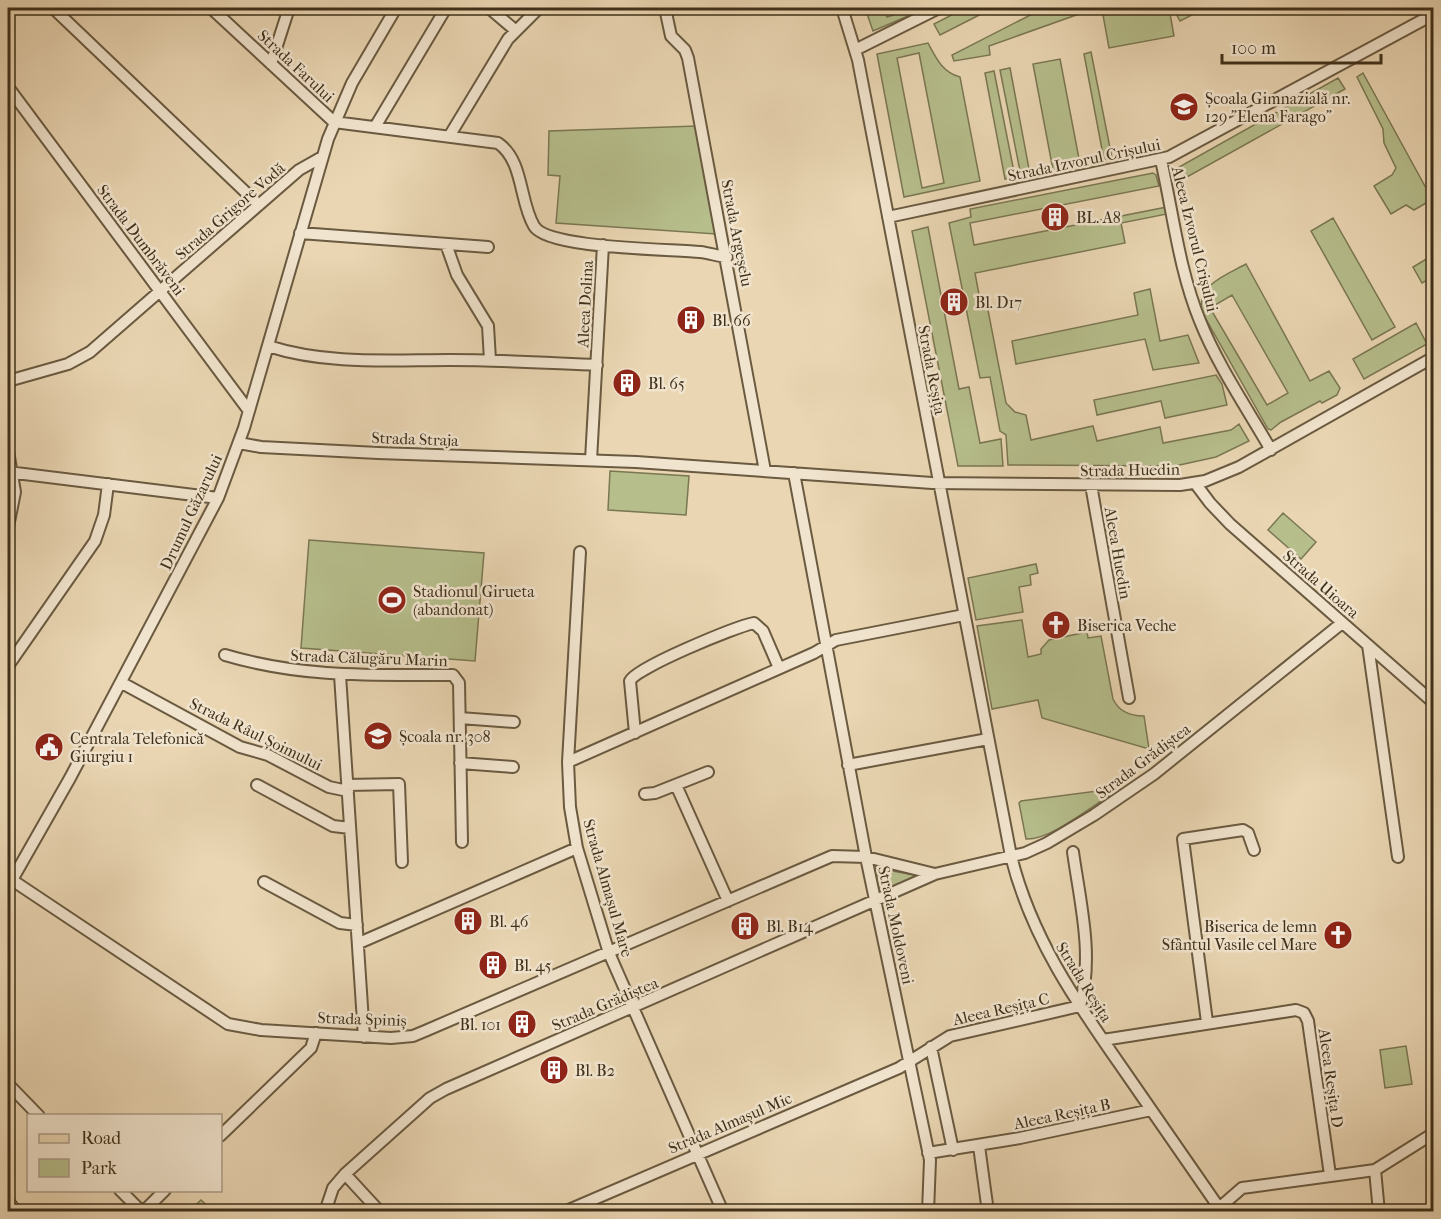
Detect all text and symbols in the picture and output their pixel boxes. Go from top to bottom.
street label: Strada Farului [254,26,338,106]
scale bar [1222,27,1381,65]
text: 100 m [1231,38,1276,59]
place label: Școala Gimnazială nr. 129 "Elena Farago" [1205,89,1350,126]
school or university icon: Școala Gimnazială nr. 129 "Elena Farago" [1168,91,1200,123]
street label: Strada Izvorul Crișului [1006,134,1162,185]
street label: Strada Grigore Vodă [171,158,289,264]
street label: Aleea Izvorul Crișului [1167,163,1222,314]
street label: Strada Argeșelu [717,178,757,288]
street label: Strada Dumbrăveni [93,181,189,299]
building icon: BL. A8 [1039,201,1071,233]
place label: BL. A8 [1076,208,1121,227]
street label: Aleea Dolina [573,259,597,349]
building icon: Bl. D17 [938,286,970,318]
place label: Bl. D17 [975,293,1022,312]
building icon: Bl. 66 [675,304,707,336]
place label: Bl. 66 [712,311,751,330]
street label: Strada Reșița [913,324,950,417]
building icon: Bl. 65 [611,367,643,399]
place label: Bl. 65 [648,374,685,393]
street label: Strada Straja [371,428,460,450]
street label: Drumul Găzarului [156,451,226,573]
street label: Strada Huedin [1080,460,1181,480]
street label: Aleea Huedin [1100,504,1136,601]
street label: Strada Uioara [1279,546,1363,623]
place label: Stadionul Girueta (abandonat) [413,582,535,619]
sports icon: Stadionul Girueta (abandonat) [376,584,408,616]
church icon: Biserica Veche [1040,609,1072,641]
place label: Biserica Veche [1077,616,1177,635]
street label: Strada Călugăru Marin [290,646,449,670]
street label: Strada Râul Șoimului [187,694,326,774]
street label: Strada Grădiștea [1092,719,1195,803]
school or university icon: Școala nr. 308 [362,720,394,752]
place label: Școala nr. 308 [399,727,491,746]
place label: Centrala Telefonică Giurgiu 1 [70,729,205,766]
public building icon: Centrala Telefonică Giurgiu 1 [33,731,65,763]
street label: Strada Almașul Mare [579,817,637,959]
street label: Strada Moldoveni [874,864,918,986]
building icon: Bl. 46 [452,905,484,937]
building icon: Bl. B14 [729,910,761,942]
place label: Bl. 46 [489,912,529,931]
place label: Bl. B14 [766,917,813,936]
place label: Biserica de lemn Sfântul Vasile cel Mare [1162,917,1318,954]
church icon: Biserica de lemn Sfântul Vasile cel Mare [1322,919,1354,951]
street label: Strada Reșița [1051,938,1116,1027]
building icon: Bl. 45 [477,949,509,981]
place label: Bl. 45 [514,956,551,975]
street label: Strada Grădiștea [549,973,662,1035]
street label: Aleea Reșița C [950,989,1051,1031]
street label: Strada Spiniș [317,1008,407,1030]
building icon: Bl. 101 [506,1008,538,1040]
place label: Bl. 101 [460,1015,501,1034]
street label: Aleea Reșița D [1314,1026,1347,1129]
building icon: Bl. B2 [538,1054,570,1086]
place label: Bl. B2 [575,1061,615,1080]
street label: Strada Almașul Mic [665,1088,795,1158]
street label: Aleea Reșița B [1011,1094,1112,1135]
legend [27,1114,222,1192]
text: Road [81,1128,121,1149]
text: Park [81,1158,118,1179]

